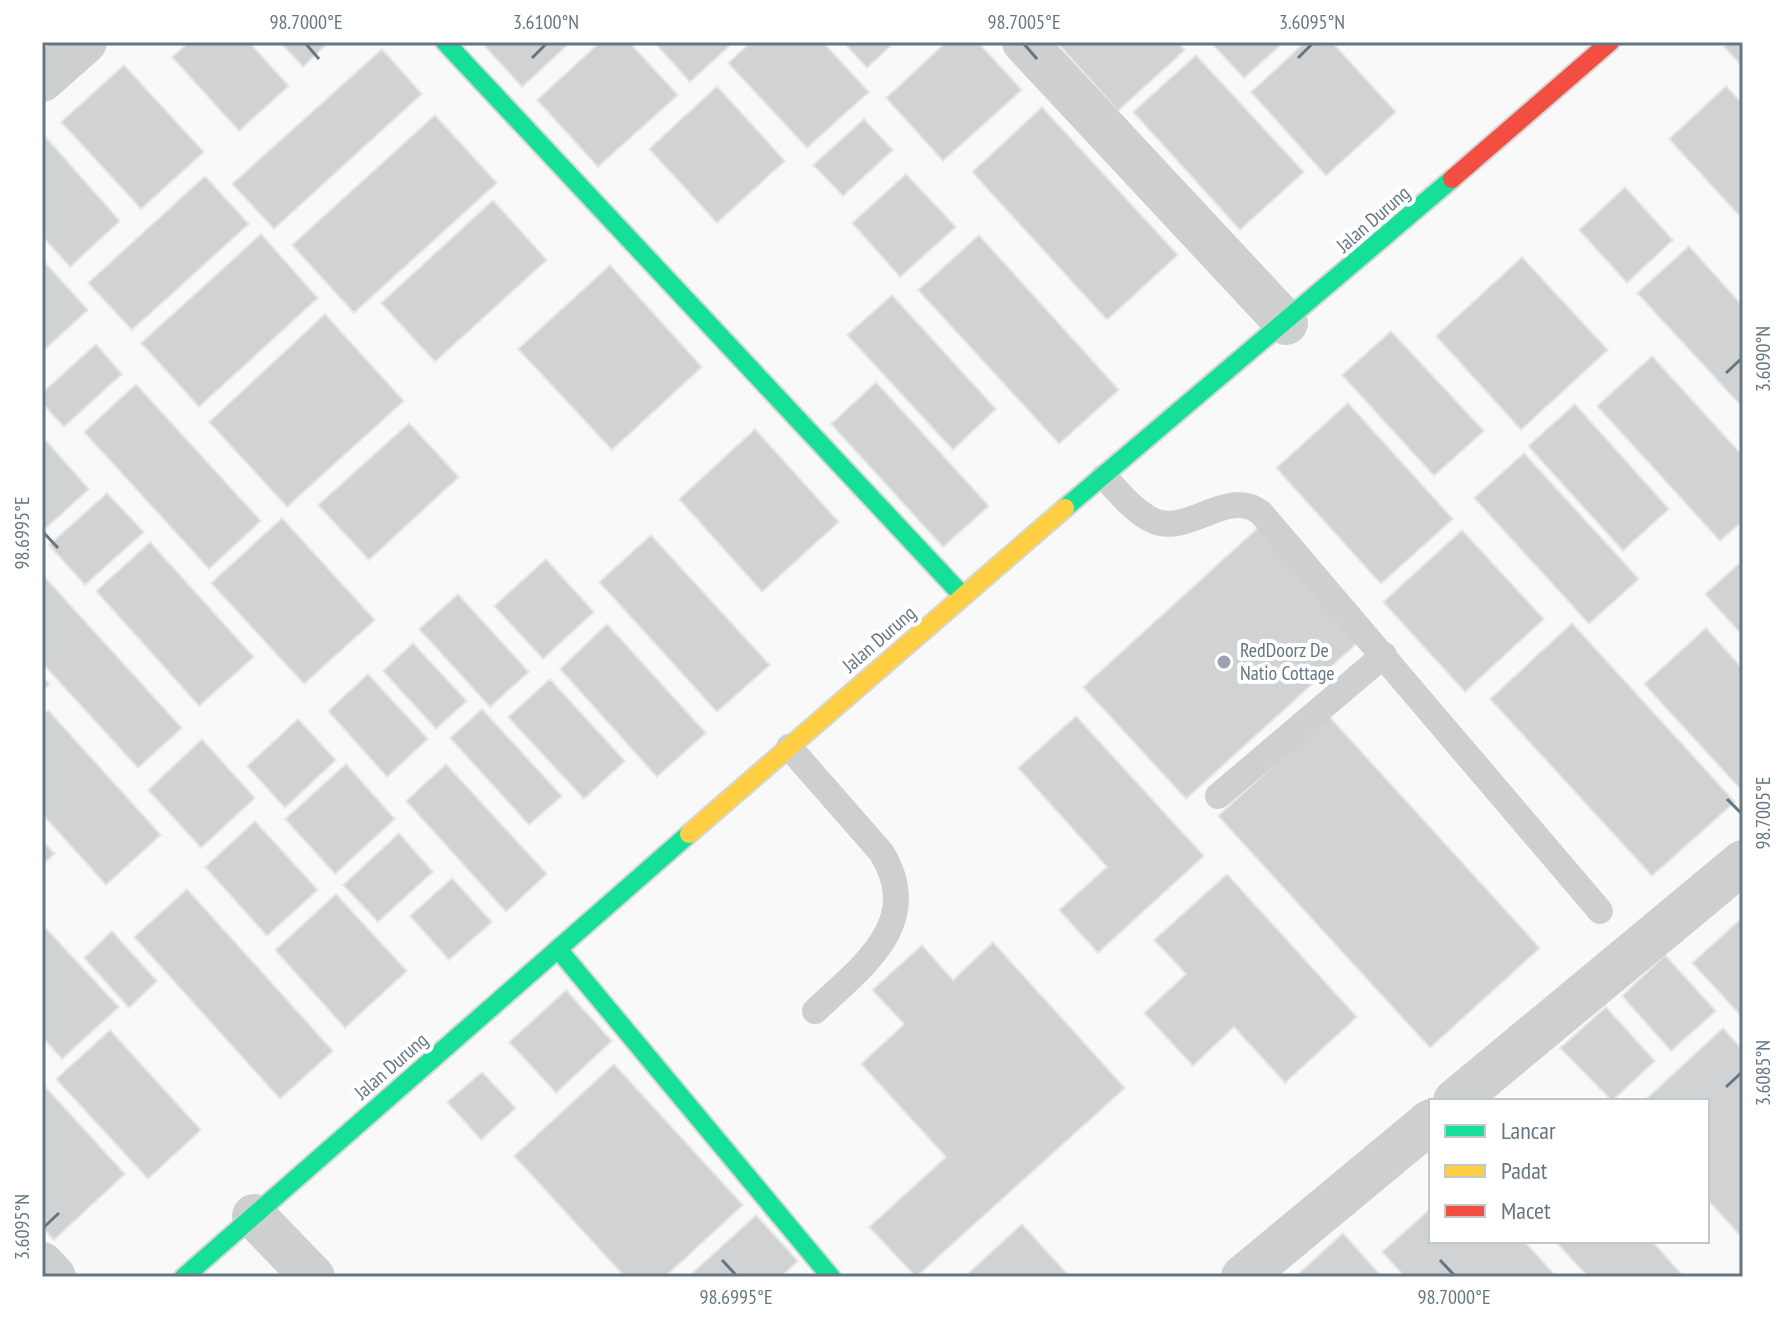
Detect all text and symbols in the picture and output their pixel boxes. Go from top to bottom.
text: 98.7000°E [270,9,342,35]
text: 3.6100°N [513,9,579,35]
text: 98.7005°E [988,9,1060,35]
text: 3.6095°N [1279,9,1345,35]
street label: Jalan Durung [1330,180,1415,259]
text: 3.6090°N [1750,326,1776,392]
text: 98.6995°E [9,497,35,569]
street label: Jalan Durung [836,600,921,679]
place label: RedDoorz De Natio Cottage [1240,637,1335,686]
marker: RedDoorz De Natio Cottage [1215,653,1233,671]
text: 98.7005°E [1750,777,1776,849]
street label: Jalan Durung [348,1027,433,1106]
text: 3.6085°N [1750,1040,1776,1106]
legend [1429,1099,1709,1243]
text: Lancar [1501,1115,1556,1146]
text: Padat [1501,1155,1548,1186]
text: 3.6095°N [9,1194,35,1260]
text: Macet [1501,1195,1551,1226]
text: 98.6995°E [700,1284,772,1310]
text: 98.7000°E [1418,1284,1490,1310]

